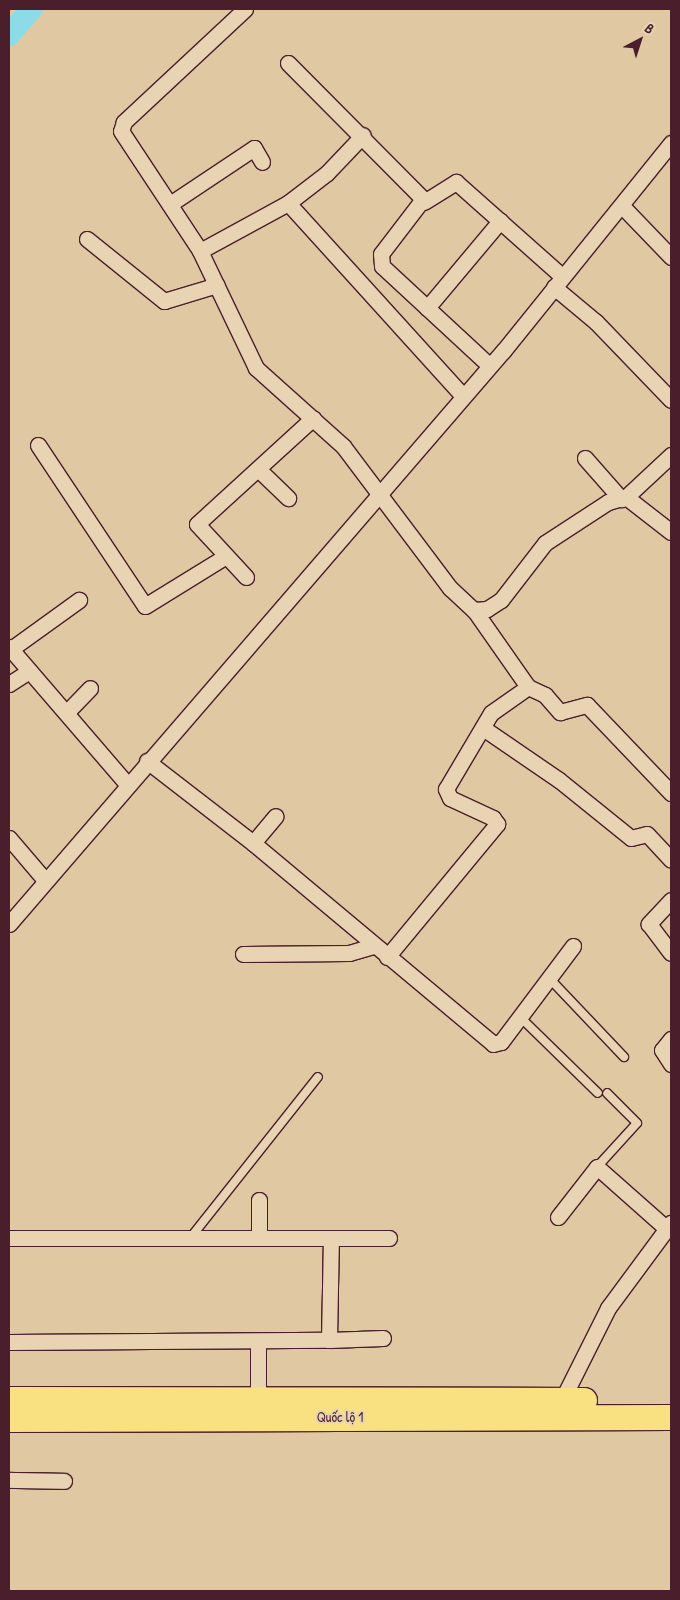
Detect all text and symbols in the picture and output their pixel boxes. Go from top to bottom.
north arrow [615,15,665,65]
text: B [641,19,659,38]
street label: Quốc lộ 1 [317,1409,363,1425]

